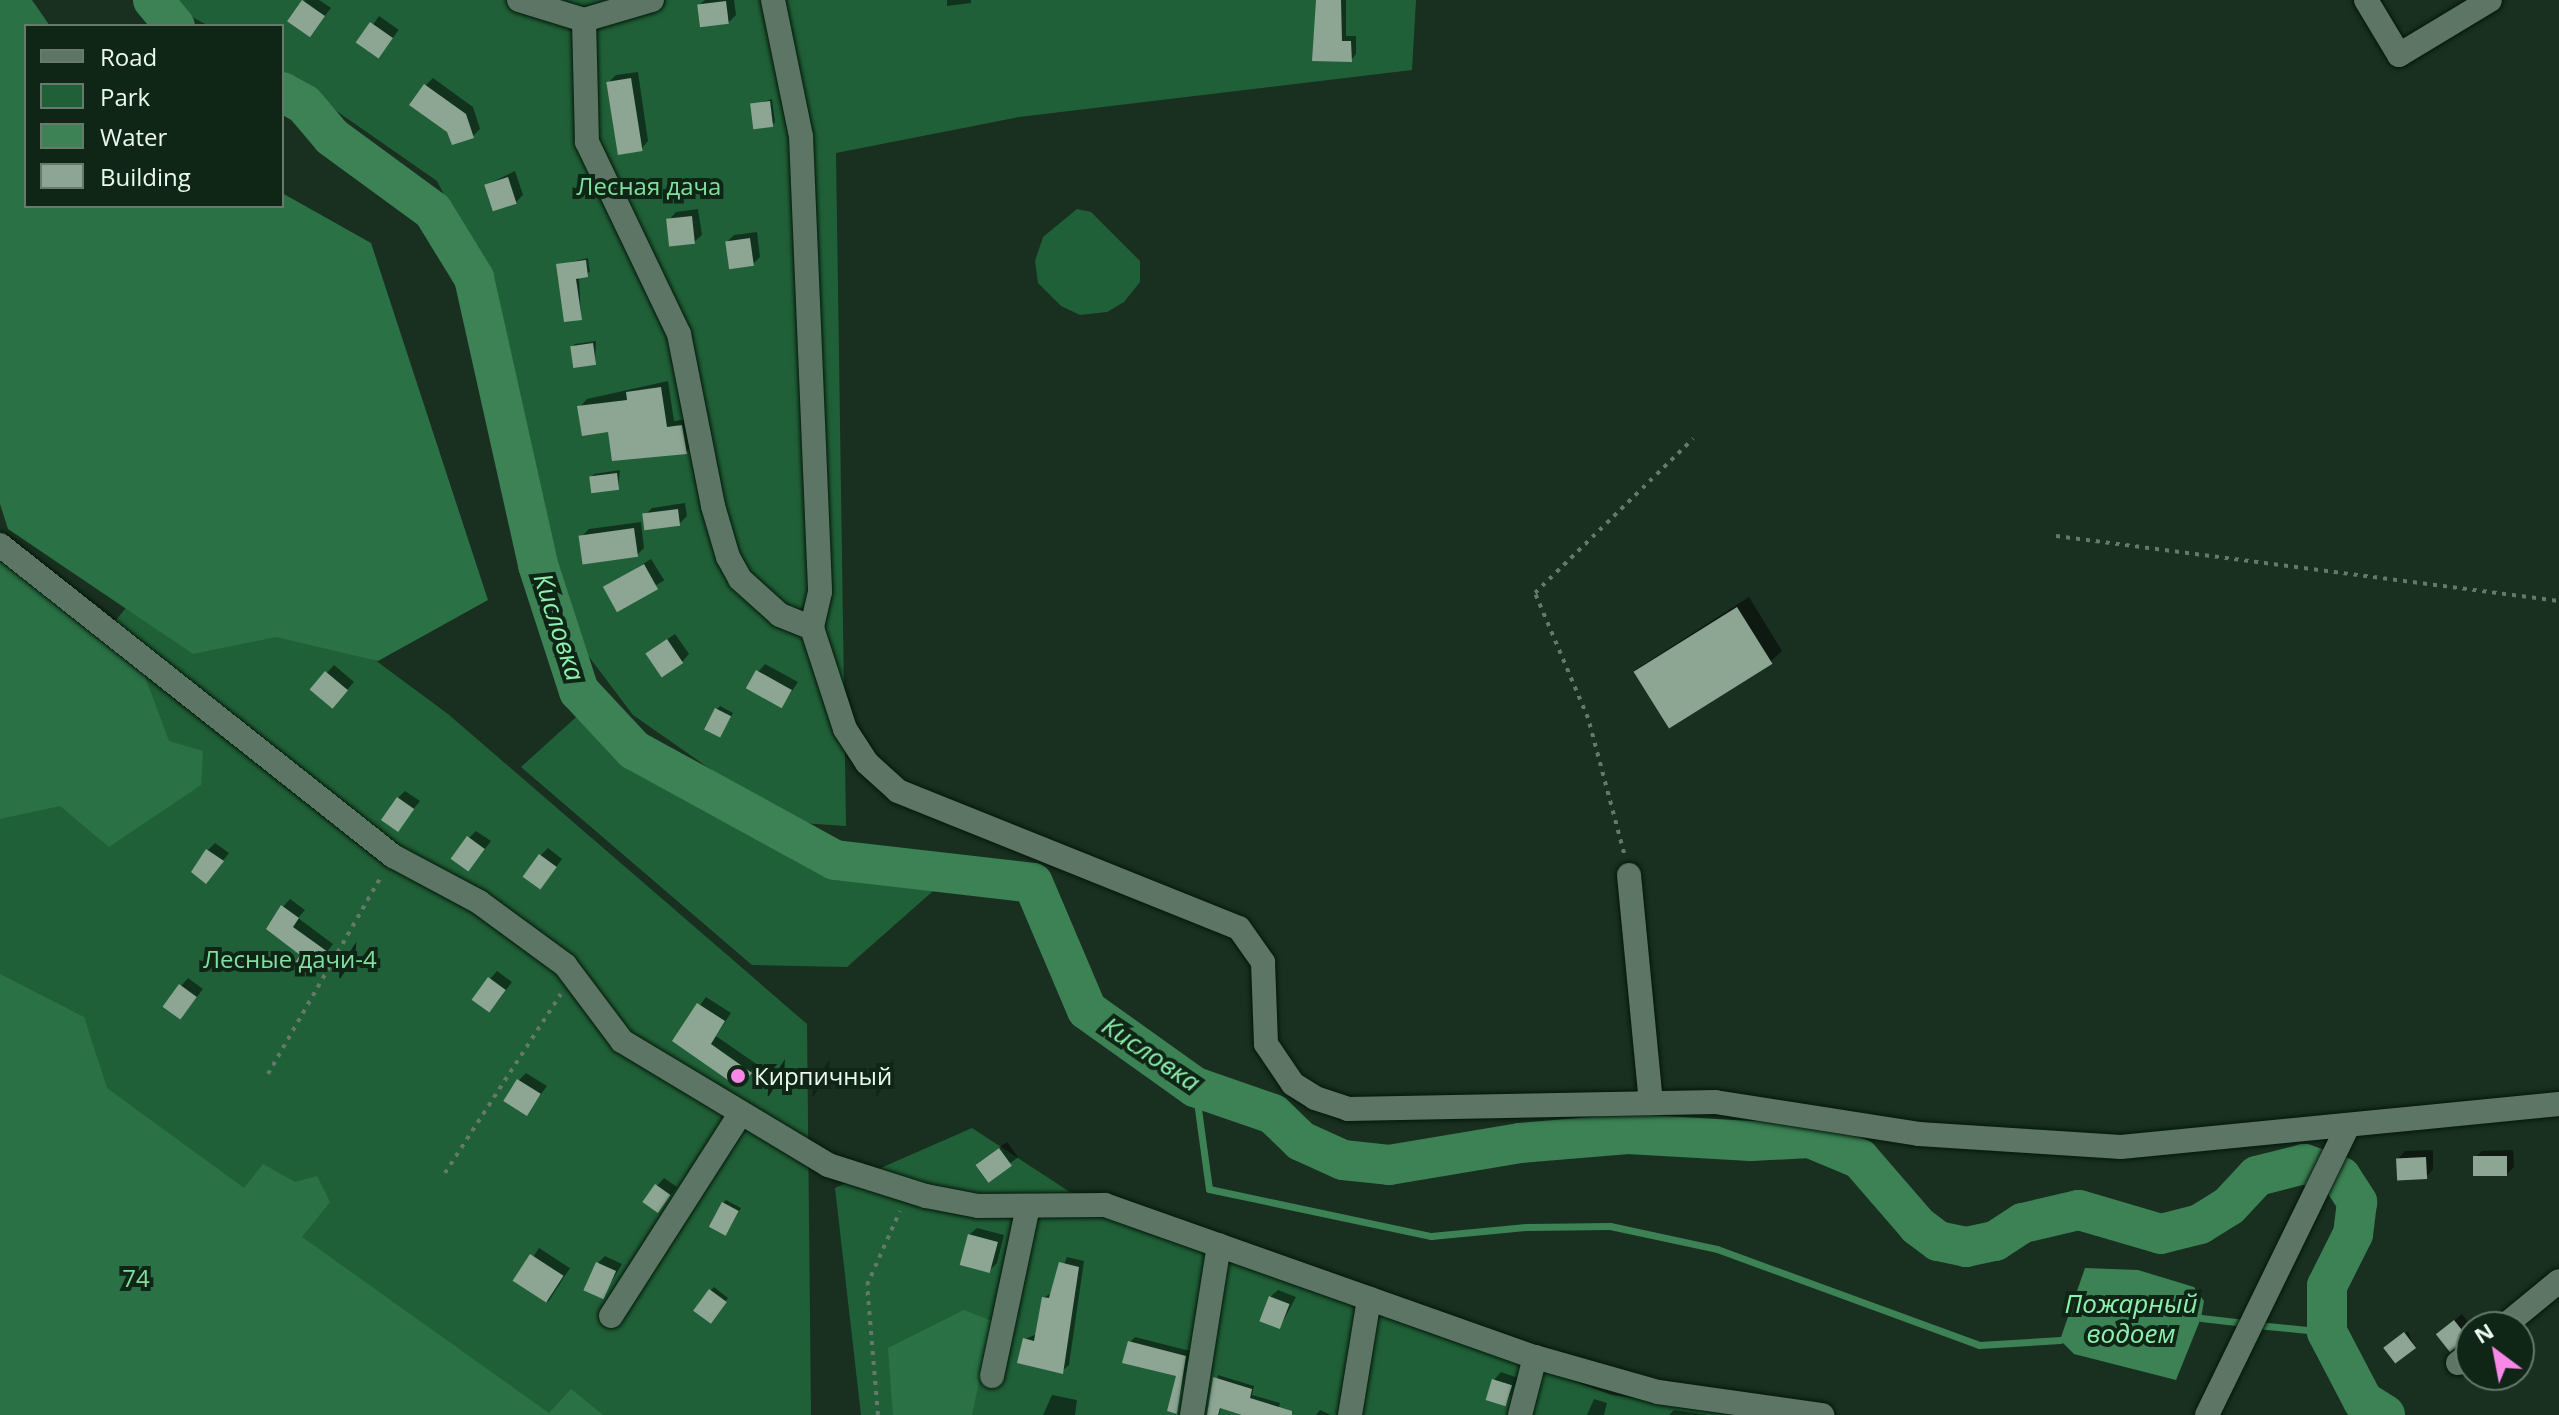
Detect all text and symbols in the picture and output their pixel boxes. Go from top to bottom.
legend [24,24,284,208]
text: Road [100,40,157,73]
text: Park [100,80,150,113]
text: Water [100,120,167,153]
text: Building [100,160,191,193]
park label: Лесная дача [577,172,721,200]
water label: Кисловка [527,569,591,685]
park label: Лесные дачи-4 [203,945,377,973]
water label: Кисловка [1096,1010,1206,1098]
place label: Кирпичный [754,1062,892,1090]
marker: Кирпичный [729,1067,747,1085]
park label: 74 [122,1264,150,1292]
water label: Пожарный водоем [2065,1288,2197,1350]
north arrow [2455,1311,2535,1391]
text: N [2468,1315,2499,1350]

